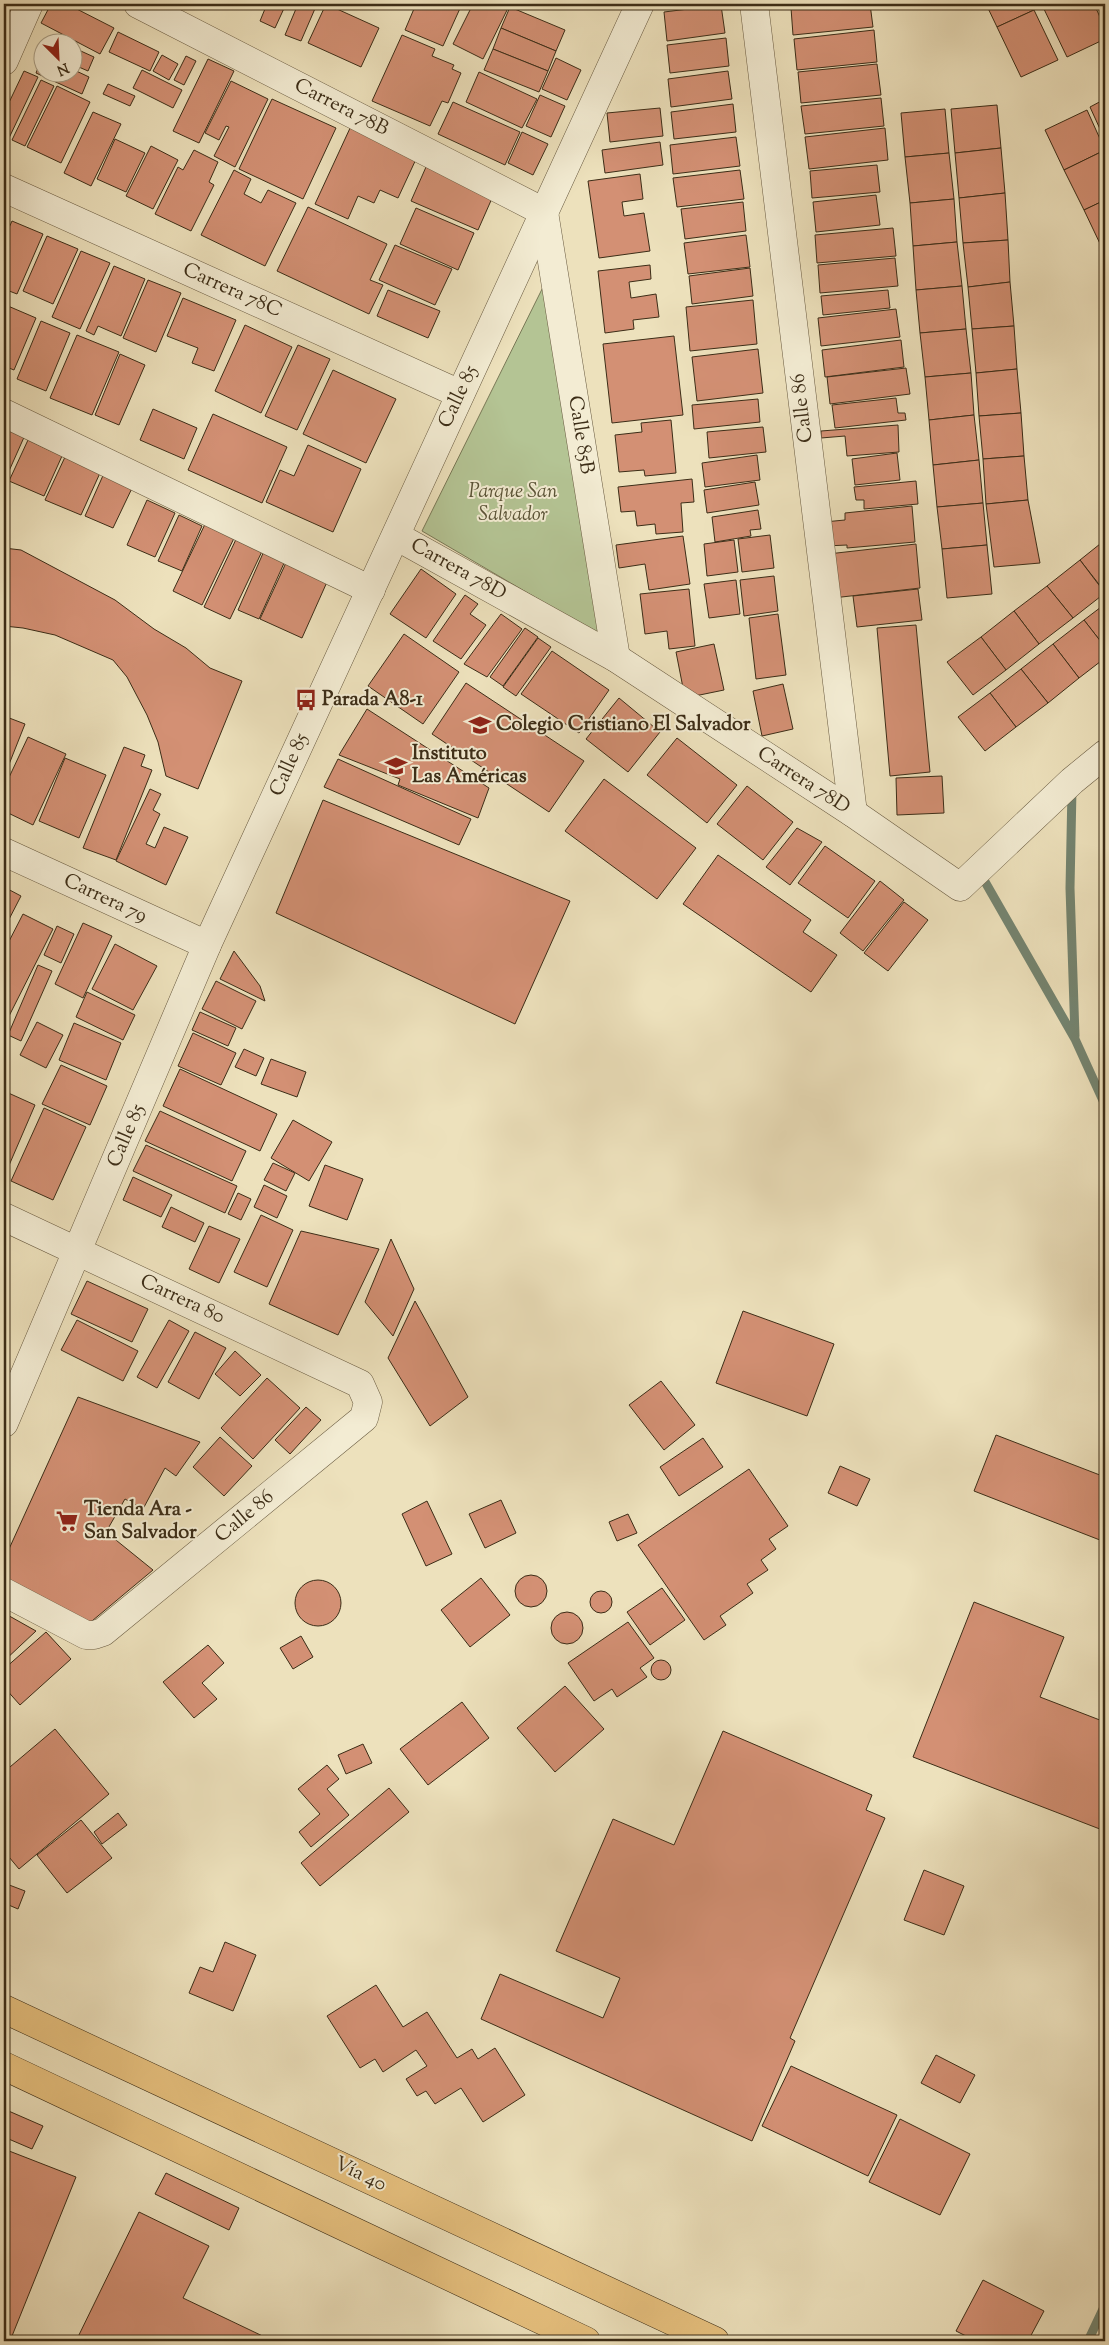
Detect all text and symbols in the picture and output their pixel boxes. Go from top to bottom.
north arrow [32,32,82,82]
text: N [53,57,72,79]
street label: Carrera 78B [289,72,394,144]
street label: Carrera 78C [178,256,286,326]
street label: Calle 85 [432,361,486,433]
street label: Calle 86 [784,372,822,444]
street label: Calle 85B [559,394,601,477]
park label: Parque San Salvador [468,478,558,530]
street label: Carrera 78D [405,532,511,608]
place label: Parada A8-1 [322,686,423,715]
bus stop icon: Parada A8-1 [293,687,319,713]
place label: Colegio Cristiano El Salvador [496,711,751,740]
school or university icon: Colegio Cristiano El Salvador [467,712,493,738]
street label: Calle 85 [263,729,317,801]
place label: Instituto Las Américas [412,740,527,792]
street label: Carrera 78D [751,740,855,822]
school or university icon: Instituto Las Américas [383,753,409,779]
street label: Carrera 79 [58,867,152,931]
street label: Calle 85 [101,1100,153,1172]
street label: Carrera 80 [135,1268,229,1332]
street label: Calle 86 [209,1484,281,1550]
place label: Tienda Ara - San Salvador [84,1496,197,1548]
supermarket icon: Tienda Ara - San Salvador [54,1508,80,1534]
street label: Vía 40 [329,2150,391,2200]

